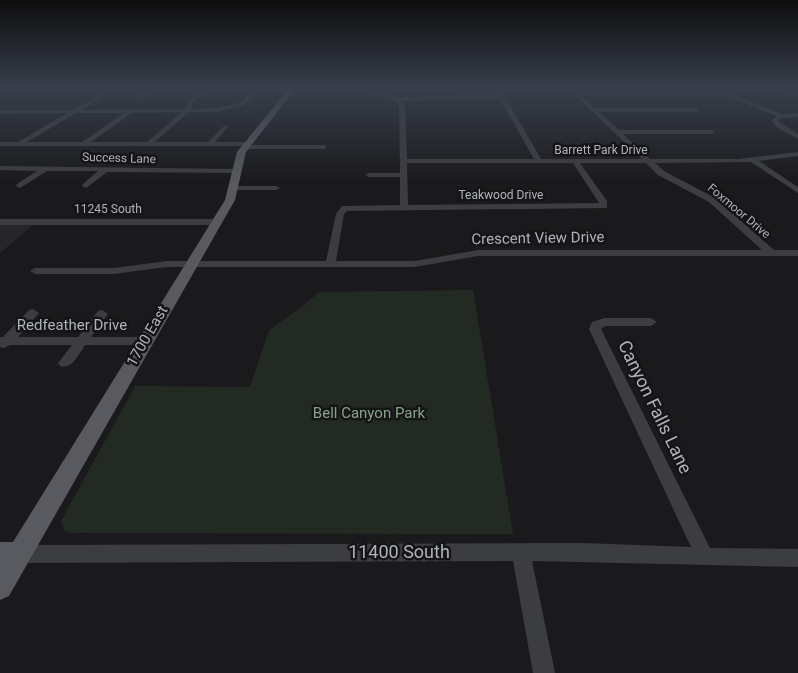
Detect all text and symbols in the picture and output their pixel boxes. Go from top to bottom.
street label: Barrett Park Drive [554,143,648,157]
street label: Success Lane [82,150,156,166]
street label: Foxmoor Drive [705,181,773,241]
street label: Teakwood Drive [459,188,543,202]
street label: 11245 South [74,202,142,216]
street label: Crescent View Drive [471,228,605,248]
street label: 1700 East [123,303,172,369]
street label: Redfeather Drive [17,316,127,334]
street label: Canyon Falls Lane [614,337,697,477]
park label: Bell Canyon Park [313,404,426,422]
street label: 11400 South [348,541,450,562]

